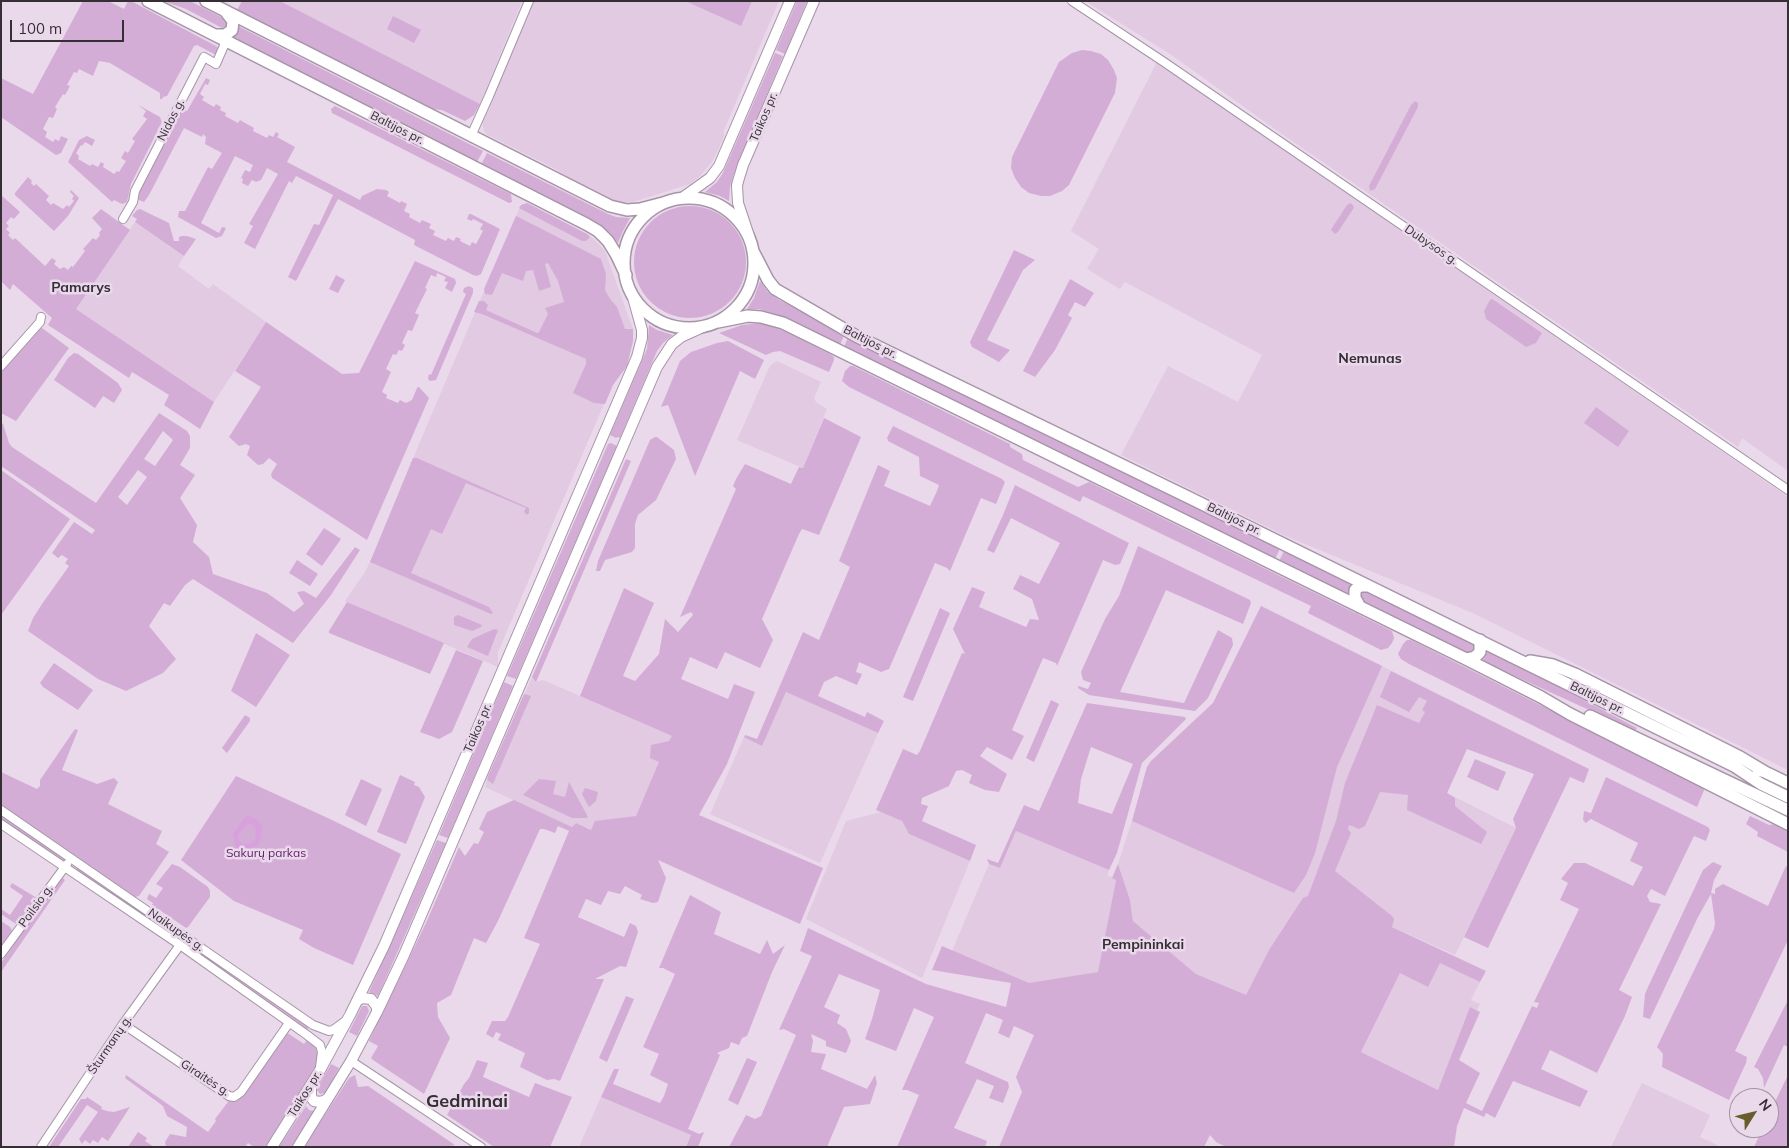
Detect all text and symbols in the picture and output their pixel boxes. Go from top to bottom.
scale bar [12,10,126,42]
text: 100 m [18,19,62,38]
street label: Taikos pr. [747,90,781,144]
street label: Nidos g. [154,97,188,143]
street label: Baltijos pr. [368,108,426,148]
street label: Dubysos g. [1402,222,1460,268]
district label: Pamarys [51,280,111,296]
street label: Baltijos pr. [841,322,899,362]
district label: Nemunas [1338,351,1402,367]
street label: Baltijos pr. [1205,500,1263,538]
street label: Baltijos pr. [1568,679,1626,717]
street label: Taikos pr. [461,701,495,755]
park label: Sakurų parkas [226,846,306,860]
street label: Poilsio g. [16,882,56,930]
street label: Naikupės g. [145,905,207,955]
district label: Pempininkai [1102,937,1184,953]
street label: Šturmanų g. [85,1013,135,1077]
street label: Giraitės g. [178,1057,232,1099]
street label: Taikos pr. [285,1068,325,1120]
north arrow [1729,1088,1779,1138]
district label: Gedminai [426,1091,508,1113]
text: N [1755,1095,1776,1114]

